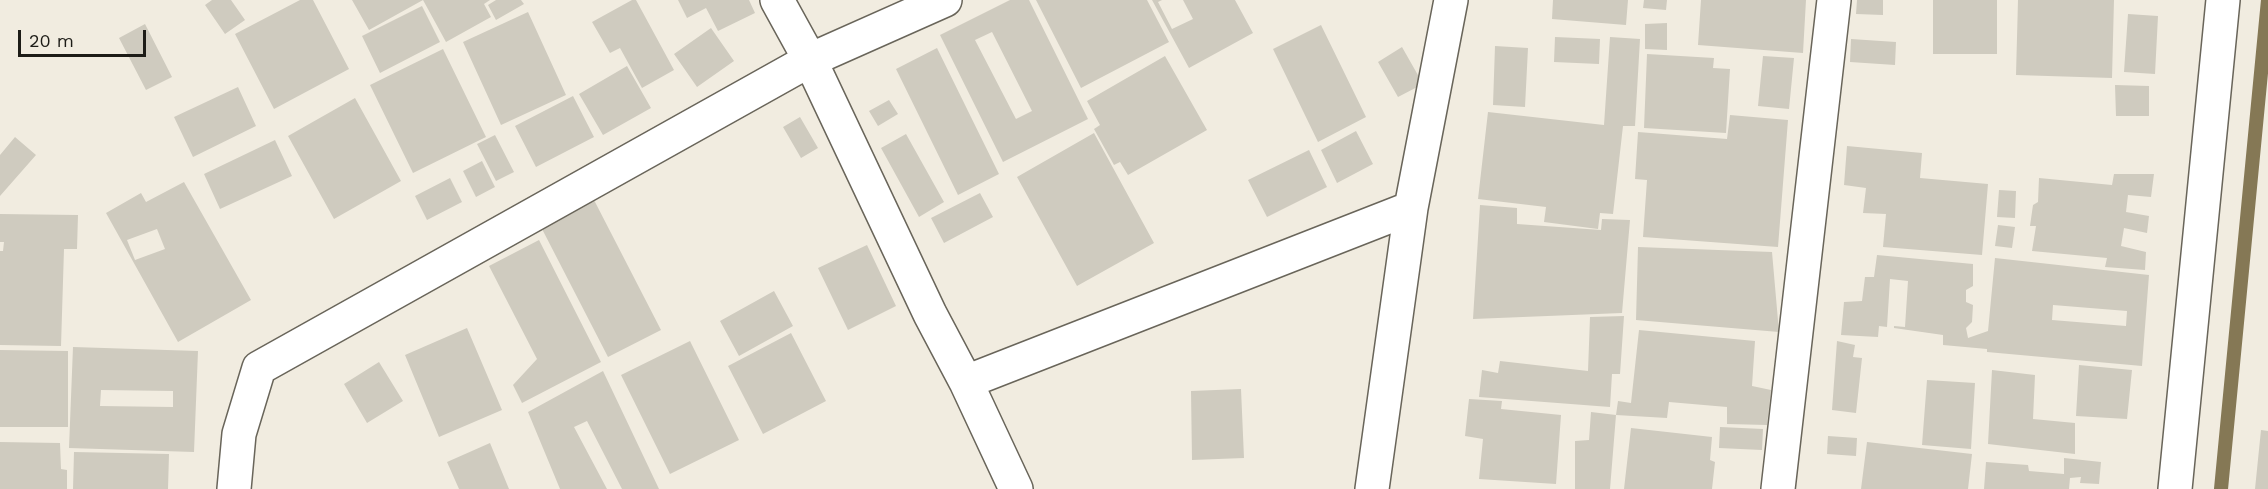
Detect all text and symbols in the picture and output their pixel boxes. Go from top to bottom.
scale bar [21,18,148,56]
text: 20 m [29,30,74,51]

